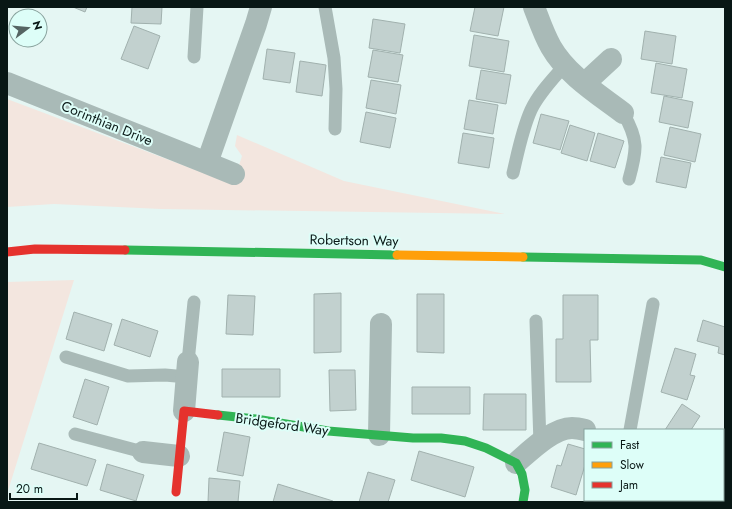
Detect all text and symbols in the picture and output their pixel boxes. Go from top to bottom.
north arrow [8,8,48,48]
text: N [29,19,47,32]
street label: Corinthian Drive [58,96,156,150]
street label: Robertson Way [309,229,399,251]
street label: Bridgeford Way [234,408,330,441]
legend [584,429,724,501]
text: Fast [620,436,639,454]
text: Slow [620,456,645,474]
scale bar [10,475,77,501]
text: Jam [618,476,638,494]
text: 20 m [16,480,43,498]

